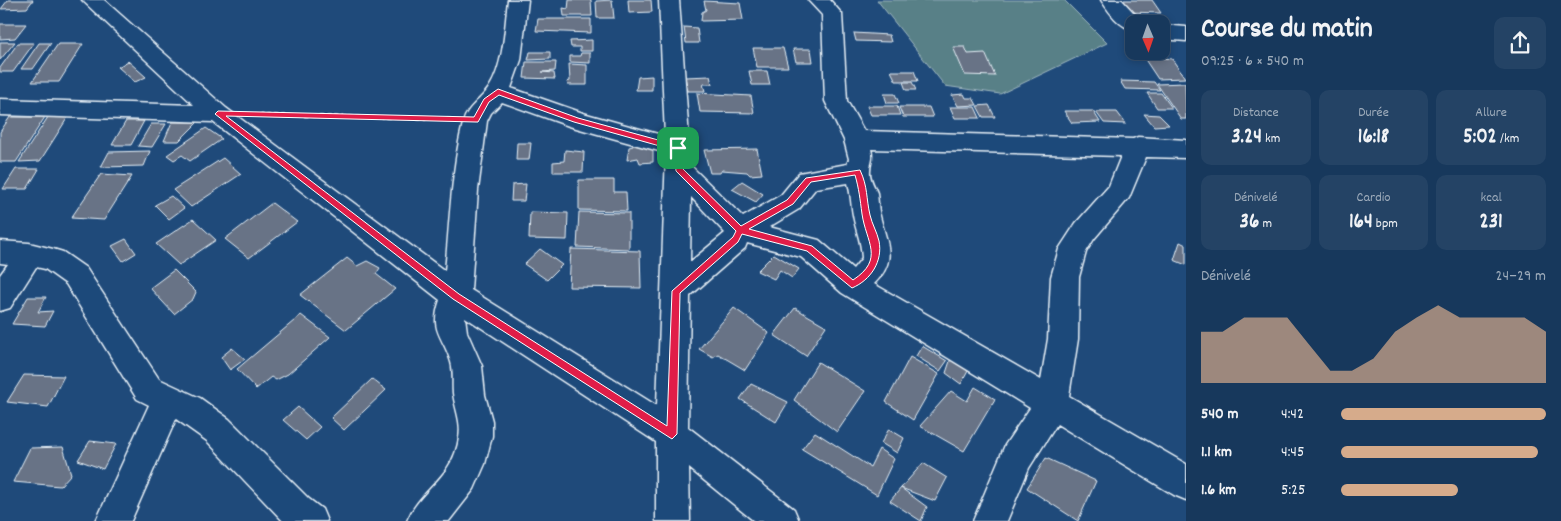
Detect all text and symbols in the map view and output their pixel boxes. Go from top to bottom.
text: Course du matin [1201,11,1373,51]
north arrow [1125,15,1170,60]
map controls [1125,15,1170,60]
button: share [1494,17,1546,69]
text: 09:25 · 6 × 540 m [1201,50,1304,73]
text: Distance [1233,103,1279,123]
text: Durée [1358,103,1389,123]
text: Allure [1475,103,1507,123]
text: 3.24 [1231,123,1262,153]
text: 16:18 [1358,123,1389,153]
text: 5:02 [1463,123,1497,153]
pin [657,127,699,169]
text: km [1262,129,1280,149]
text: /km [1497,129,1519,149]
icon: arrive [664,134,692,162]
text: Dénivelé [1234,188,1278,208]
text: Cardio [1356,188,1391,208]
text: kcal [1481,188,1502,208]
text: 36 [1240,208,1259,238]
text: 164 [1349,208,1373,238]
text: 231 [1480,208,1503,238]
text: m [1259,214,1272,234]
text: bpm [1373,214,1398,234]
text: Dénivelé [1201,265,1251,288]
text: 24–29 m [1495,265,1546,288]
text: 540 m [1201,403,1238,426]
text: 4:42 [1281,403,1304,426]
text: 1.1 km [1201,441,1232,464]
text: 4:45 [1281,441,1304,464]
text: 1.6 km [1201,479,1236,502]
text: 5:25 [1281,479,1305,502]

